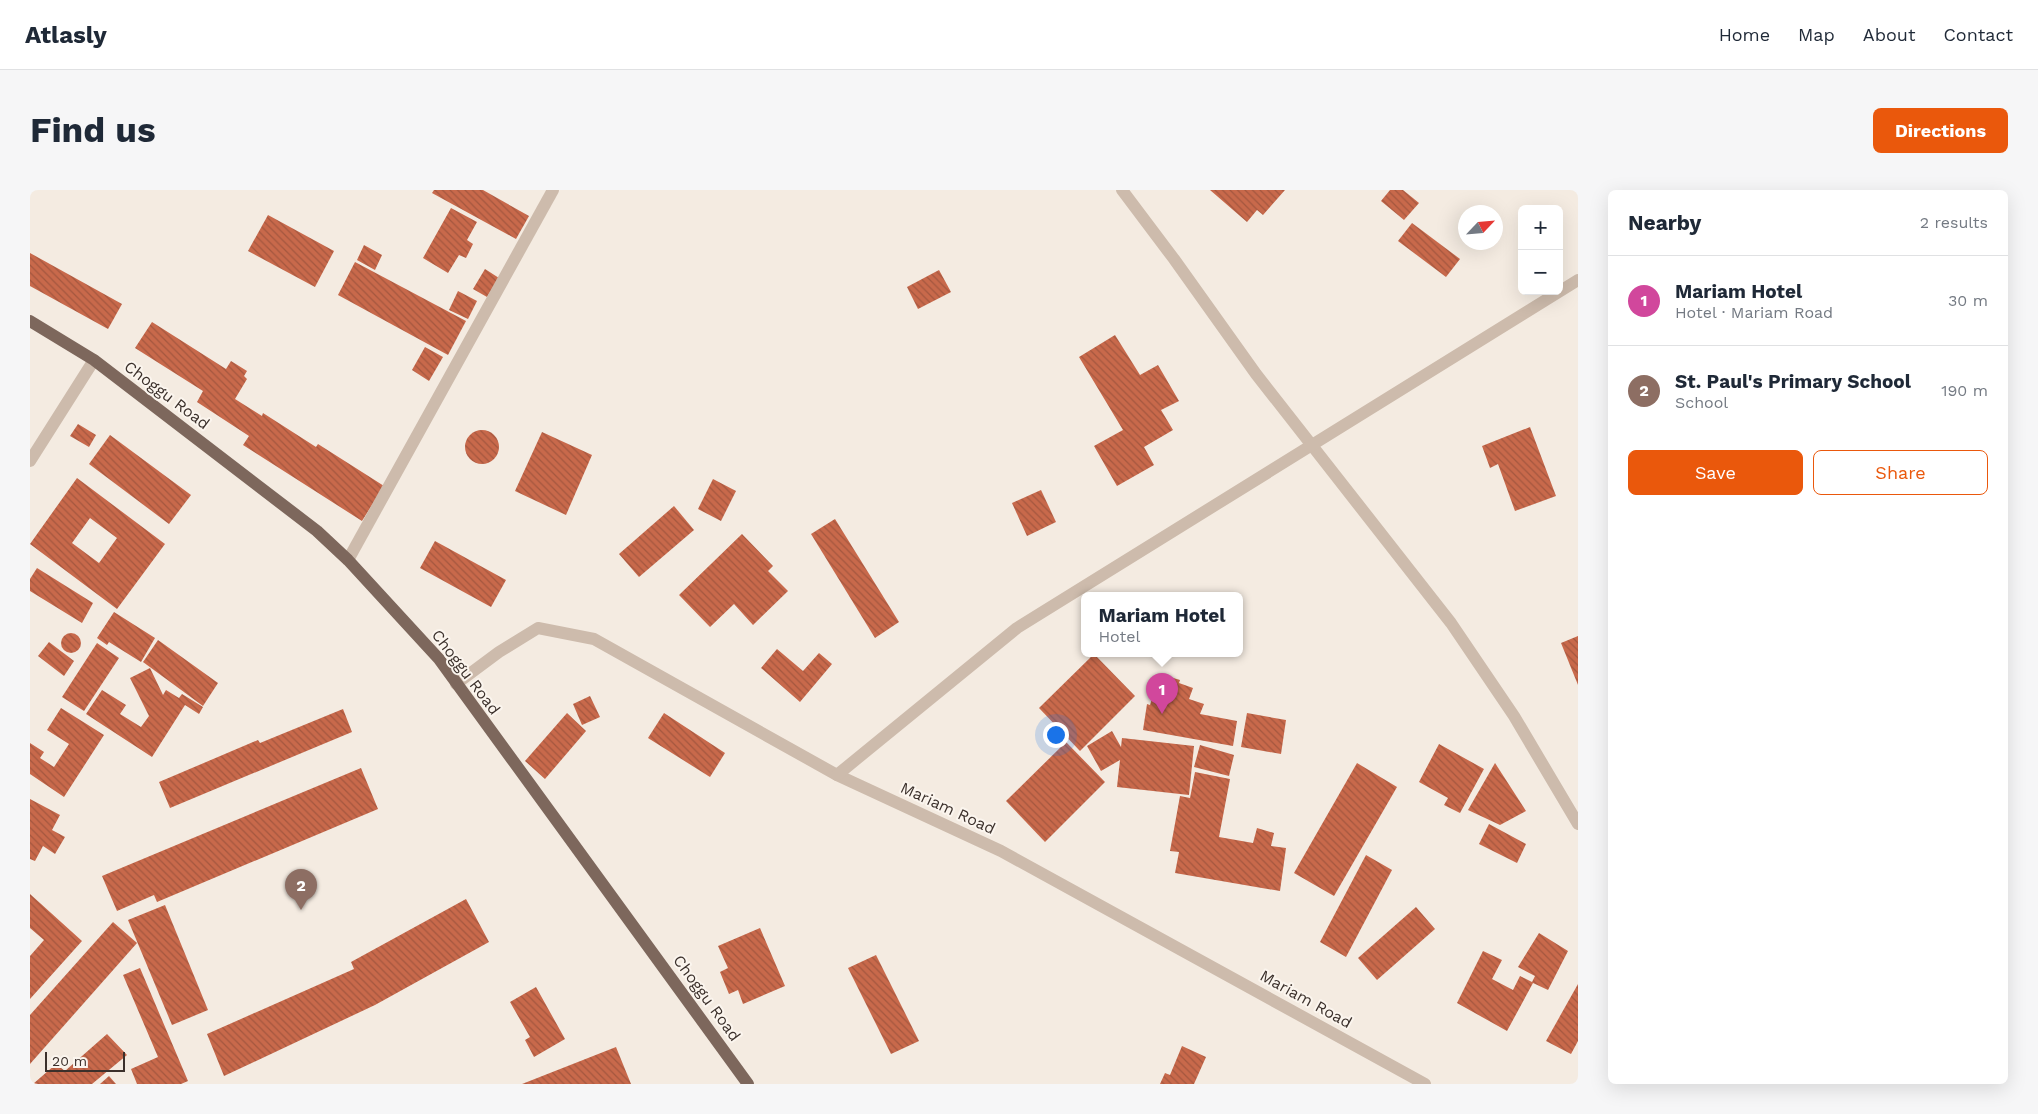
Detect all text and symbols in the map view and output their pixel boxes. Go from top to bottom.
text: Atlasly [25,21,107,49]
text: Home [1719,24,1770,45]
text: Map [1798,24,1835,45]
text: About [1863,24,1915,45]
text: Contact [1943,24,2013,45]
button: Directions [1873,108,2008,153]
text: Find us [30,109,156,151]
north arrow [1458,205,1503,250]
map controls [1518,205,1563,295]
button: + [1518,205,1563,250]
text: Nearby [1628,210,1701,235]
text: 2 results [1920,213,1988,232]
button: − [1518,250,1563,295]
text: Mariam Hotel [1675,280,1802,303]
text: 1 [1641,291,1647,310]
text: 30 m [1948,291,1988,310]
text: Hotel · Mariam Road [1675,303,1833,322]
street label: Choggu Road [121,357,213,433]
text: St. Paul's Primary School [1675,370,1911,393]
text: 2 [1639,381,1649,400]
text: 190 m [1941,381,1988,400]
text: School [1675,393,1728,412]
button: Save [1628,450,1803,495]
button: Share [1813,450,1988,495]
popup [1081,592,1243,657]
text: Mariam Hotel [1098,604,1226,627]
street label: Choggu Road [428,626,504,718]
text: Hotel [1098,627,1140,646]
pin: 1 [1146,673,1178,714]
your location [1043,722,1069,748]
street label: Mariam Road [898,778,998,838]
pin: 2 [285,869,317,910]
street label: Choggu Road [669,951,745,1045]
street label: Mariam Road [1257,966,1355,1032]
scale bar [45,1049,125,1072]
text: 20 m [52,1053,87,1069]

